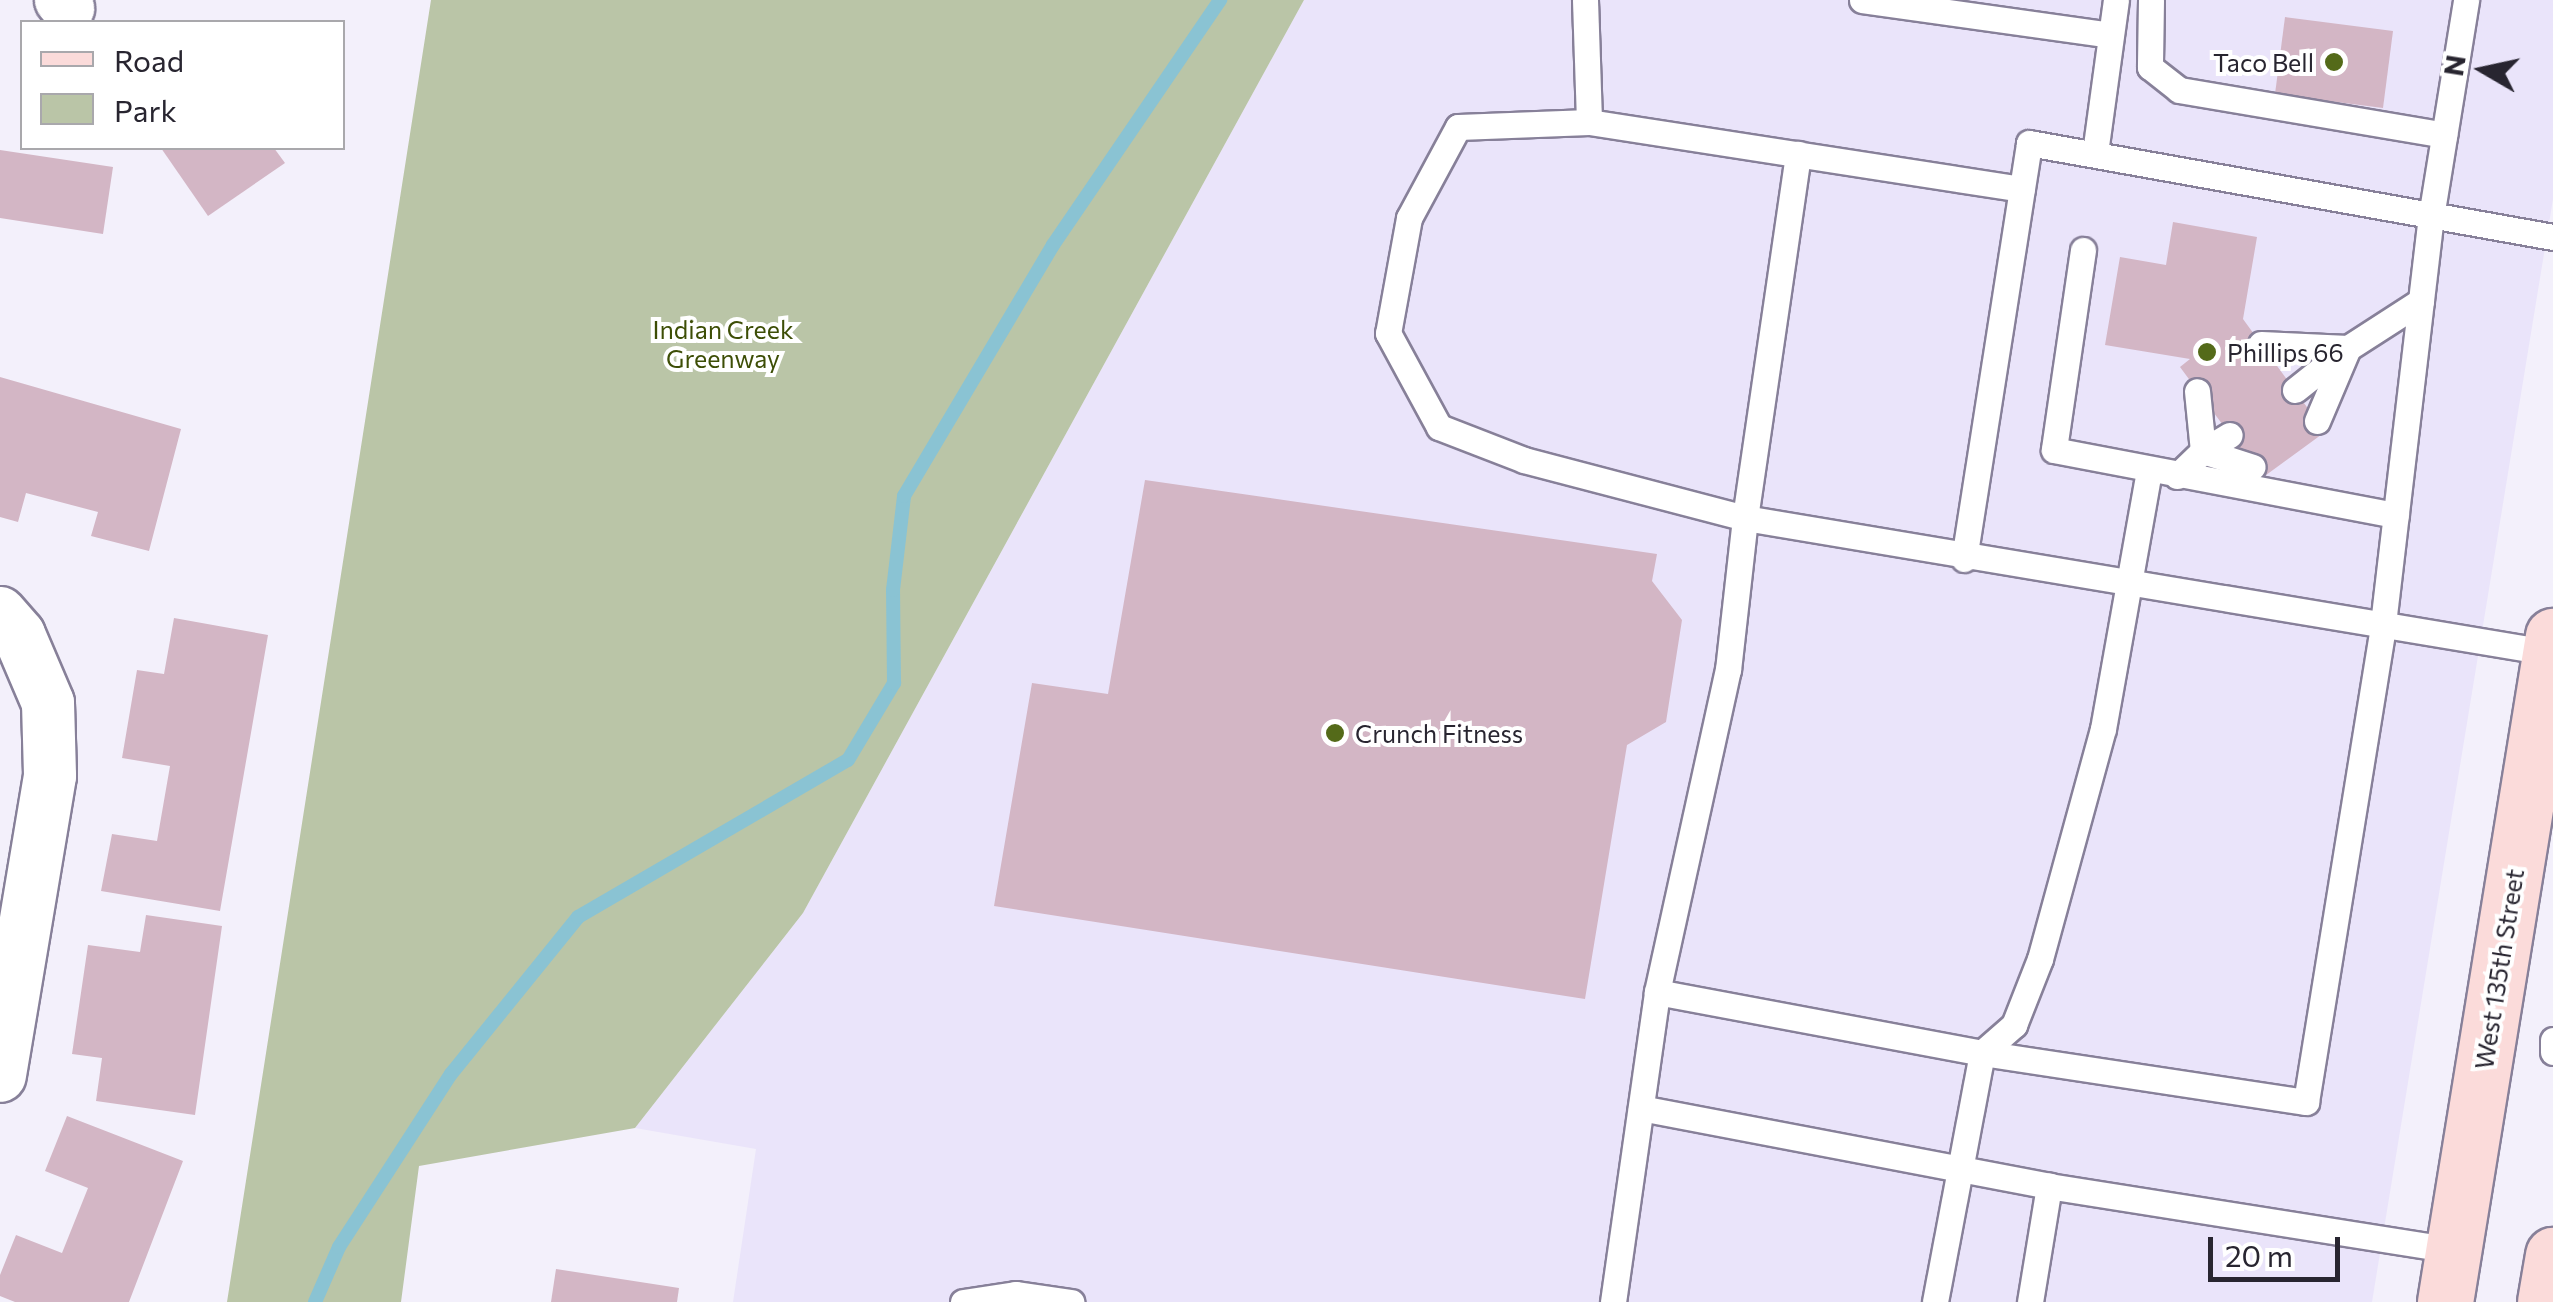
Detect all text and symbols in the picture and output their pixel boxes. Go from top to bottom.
legend [20,20,345,150]
north arrow [2433,20,2533,120]
text: Road [114,41,184,78]
place label: Taco Bell [2213,47,2314,77]
marker: Taco Bell [2323,51,2345,73]
text: N [2435,52,2472,78]
text: Park [114,91,177,128]
park label: Indian Creek Greenway [653,315,793,374]
place label: Phillips 66 [2227,337,2344,367]
marker: Phillips 66 [2196,341,2218,363]
place label: Crunch Fitness [1355,718,1523,748]
marker: Crunch Fitness [1324,722,1346,744]
street label: West 135th Street [2468,867,2530,1071]
scale bar [2213,1217,2346,1279]
text: 20 m [2225,1236,2293,1273]

